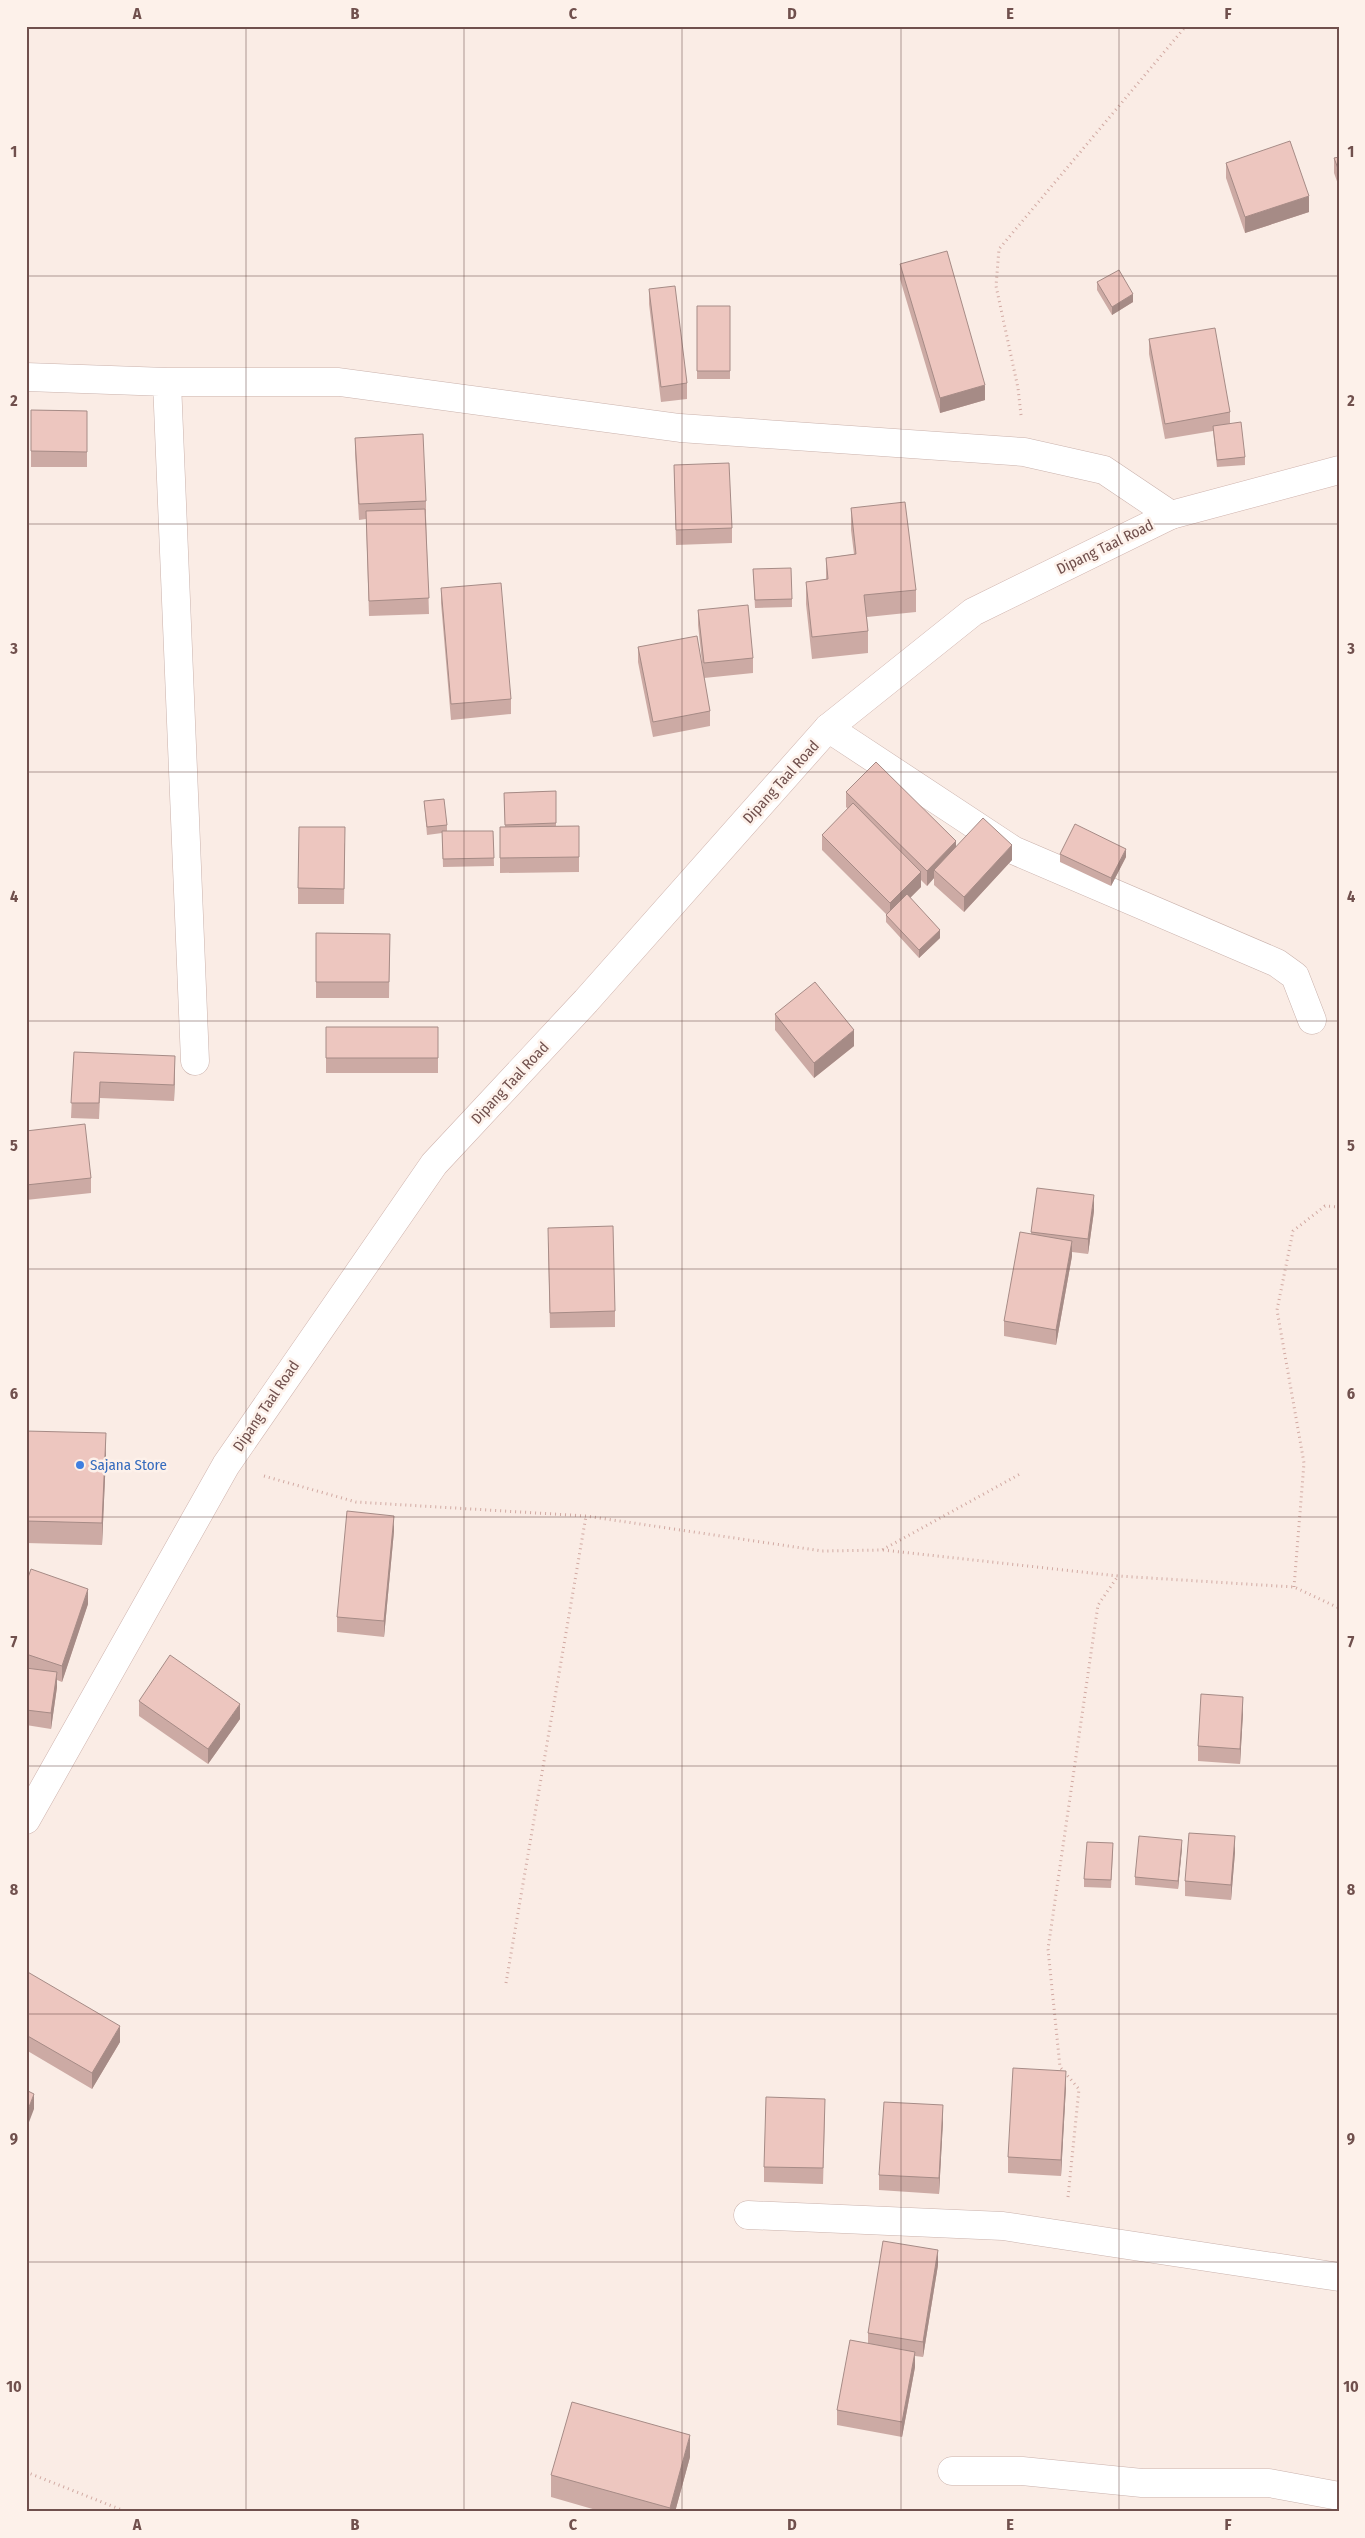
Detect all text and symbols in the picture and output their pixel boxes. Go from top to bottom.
text: A [132,4,142,23]
text: B [351,4,360,23]
text: C [569,4,578,23]
text: D [787,4,797,23]
text: E [1006,4,1014,23]
text: F [1224,4,1232,23]
text: 1 [11,142,17,161]
text: 1 [1348,142,1354,161]
text: 2 [9,391,18,410]
text: 2 [1346,391,1355,410]
street label: Dipang Taal Road [1054,516,1156,578]
text: 3 [9,639,18,658]
text: 3 [1346,639,1355,658]
street label: Dipang Taal Road [739,737,823,827]
text: 4 [10,887,18,906]
text: 4 [1347,887,1355,906]
street label: Dipang Taal Road [467,1038,553,1128]
text: 5 [10,1136,18,1155]
text: 5 [1347,1136,1355,1155]
street label: Dipang Taal Road [229,1357,303,1455]
text: 6 [10,1384,18,1403]
text: 6 [1347,1384,1355,1403]
place label: Sajana Store [90,1456,167,1474]
marker: Sajana Store [74,1459,86,1471]
text: 7 [11,1632,18,1651]
text: 7 [1348,1632,1355,1651]
text: 8 [10,1880,19,1899]
text: 8 [1347,1880,1356,1899]
text: 9 [10,2129,18,2148]
text: 9 [1347,2129,1355,2148]
text: 10 [6,2377,22,2396]
text: 10 [1343,2377,1359,2396]
text: A [132,2515,142,2534]
text: B [351,2515,360,2534]
text: C [569,2515,578,2534]
text: D [787,2515,797,2534]
text: E [1006,2515,1014,2534]
text: F [1224,2515,1232,2534]

